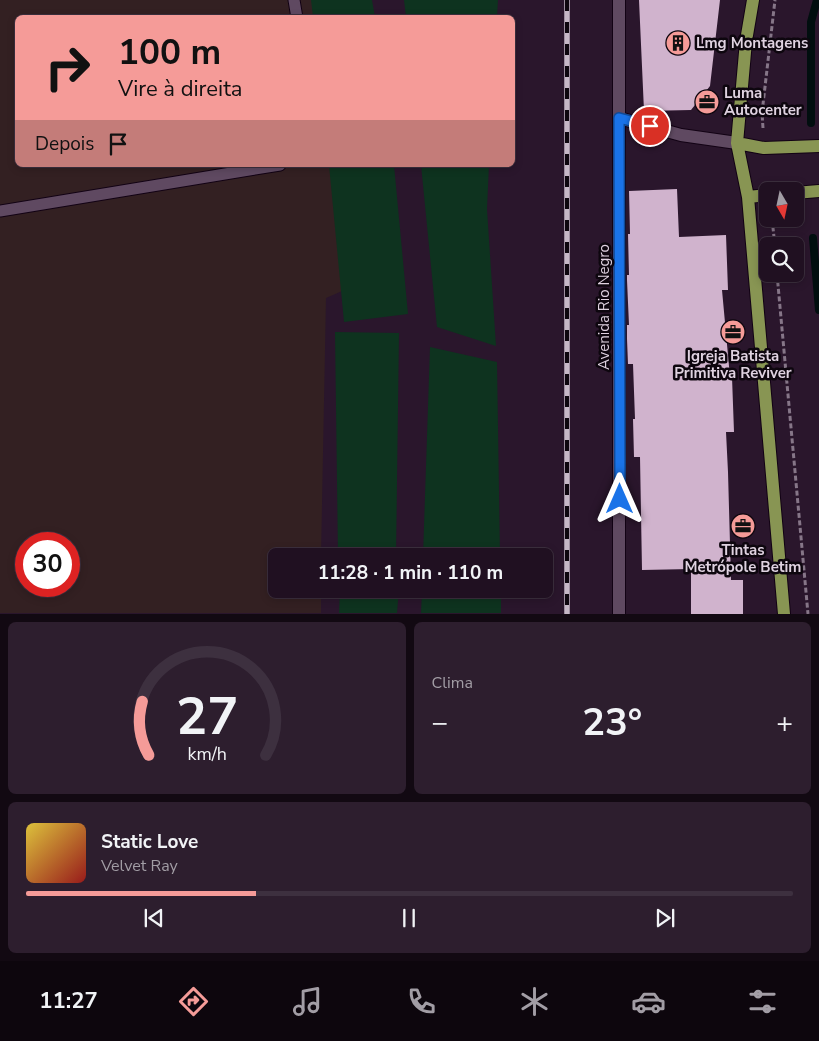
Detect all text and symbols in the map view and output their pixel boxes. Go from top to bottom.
text: 100 m [118,29,221,76]
building icon: Lmg Montagens [665,30,691,56]
place label: Lmg Montagens [696,33,808,53]
icon: right [35,35,100,100]
text: Vire à direita [118,74,243,104]
place label: Luma Autocenter [724,83,802,120]
office icon: Luma Autocenter [694,89,720,115]
pin [629,105,671,147]
icon: arrive [636,112,664,140]
icon: arrive [104,130,132,158]
text: Depois [35,131,94,157]
north arrow [759,182,804,228]
map controls [759,182,804,282]
button: search [759,237,804,282]
street label: Avenida Rio Negro [594,244,614,370]
office icon: Igreja Batista Primitiva Reviver [720,319,746,345]
place label: Igreja Batista Primitiva Reviver [674,346,792,383]
position arrow [593,472,645,524]
office icon: Tintas Metrópole Betim [730,513,756,539]
speed limit sign: 30 [15,532,80,597]
place label: Tintas Metrópole Betim [685,540,801,577]
text: 11:28 · 1 min · 110 m [318,560,503,586]
text: Clima [432,672,473,694]
text: 27 [176,681,238,752]
text: 23° [582,697,642,748]
text: − [432,704,448,742]
text: + [776,704,793,742]
text: km/h [187,742,226,766]
text: Static Love [101,829,198,855]
text: Velvet Ray [101,855,178,877]
icon: previous [140,904,168,932]
icon: pause [395,904,423,932]
icon: next [651,904,679,932]
icon: directions [176,984,211,1019]
icon: music [290,984,325,1019]
icon: phone [404,984,439,1019]
icon: climate [517,984,552,1019]
icon: car [631,984,666,1019]
icon: filters [745,984,780,1019]
text: 11:27 [39,986,98,1016]

